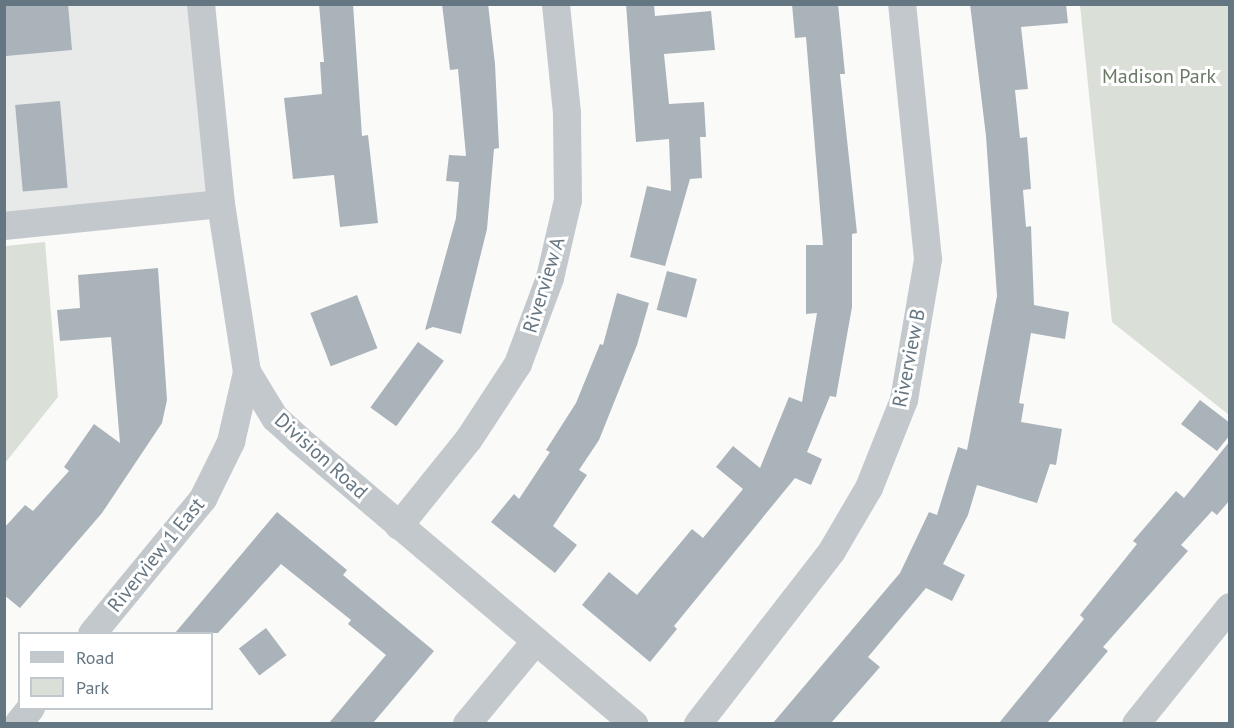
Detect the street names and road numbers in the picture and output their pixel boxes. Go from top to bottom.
street label: Riverview A [518,234,570,336]
street label: Riverview B [888,306,930,410]
street label: Division Road [270,408,372,504]
street label: Riverview 1 East [102,493,210,617]

